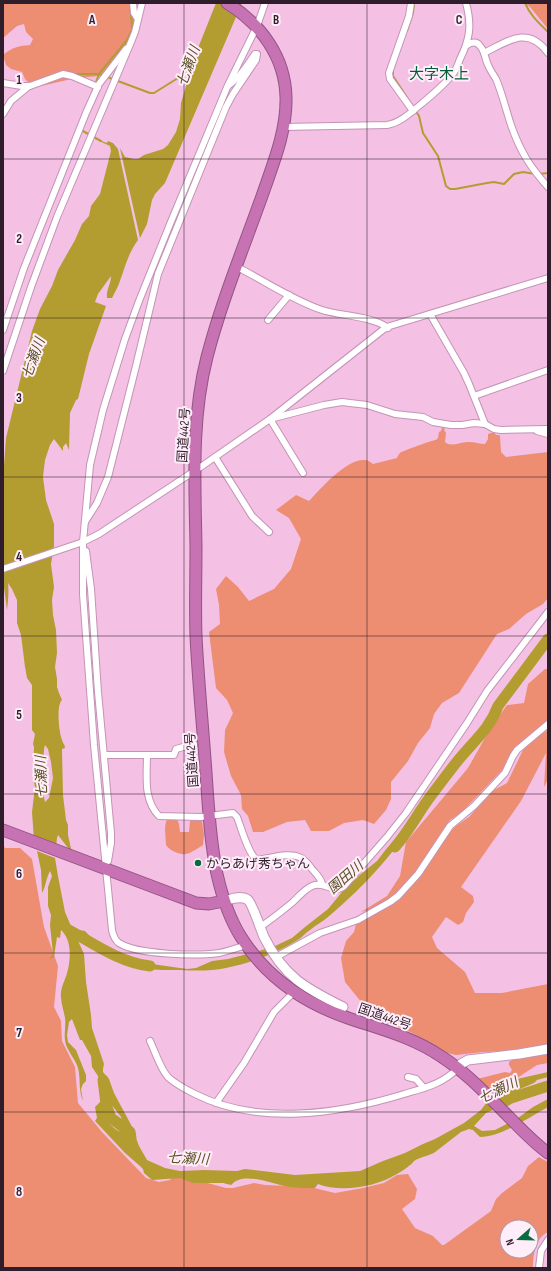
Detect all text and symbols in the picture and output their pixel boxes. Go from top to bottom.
text: A [88,12,96,28]
text: B [273,12,279,28]
text: C [456,12,463,28]
water label: 七瀬川 [173,42,204,89]
district label: 大字木上 [409,65,469,84]
text: 1 [16,72,22,88]
text: 2 [16,231,22,247]
water label: 七瀬川 [18,334,49,381]
text: 3 [16,390,22,406]
street label: 国道442号 [175,407,193,463]
text: 4 [16,549,22,565]
text: 5 [16,707,22,723]
street label: 国道442号 [182,732,202,788]
water label: 七瀬川 [32,754,51,798]
place label: からあげ秀ちゃん [206,856,310,872]
water label: 園田川 [324,856,368,898]
marker: からあげ秀ちゃん [193,858,203,868]
text: 6 [16,866,22,882]
street label: 国道442号 [356,1000,413,1034]
text: 7 [16,1025,22,1041]
water label: 七瀬川 [476,1073,523,1107]
water label: 七瀬川 [167,1149,211,1168]
text: 8 [16,1184,22,1200]
north arrow [499,1219,539,1259]
text: N [503,1237,517,1247]

